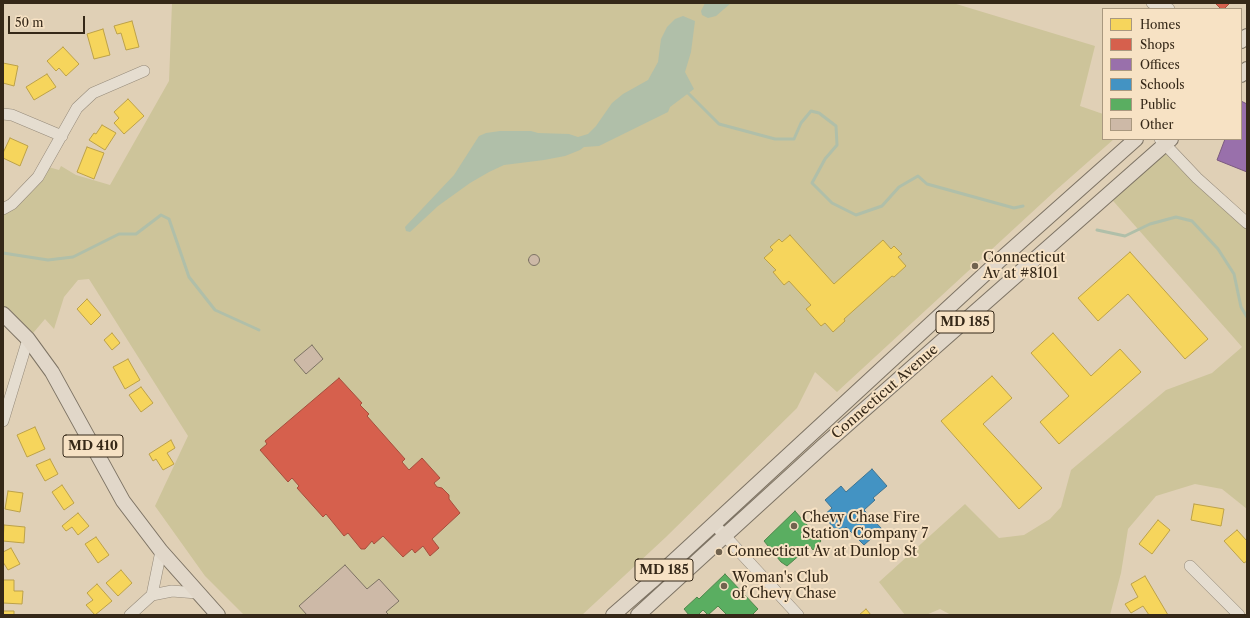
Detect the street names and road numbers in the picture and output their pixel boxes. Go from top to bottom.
road number: MD 185 [936,311,994,333]
street label: Connecticut Avenue [828,341,942,443]
road number: MD 410 [63,435,123,457]
road number: MD 185 [635,559,693,581]

